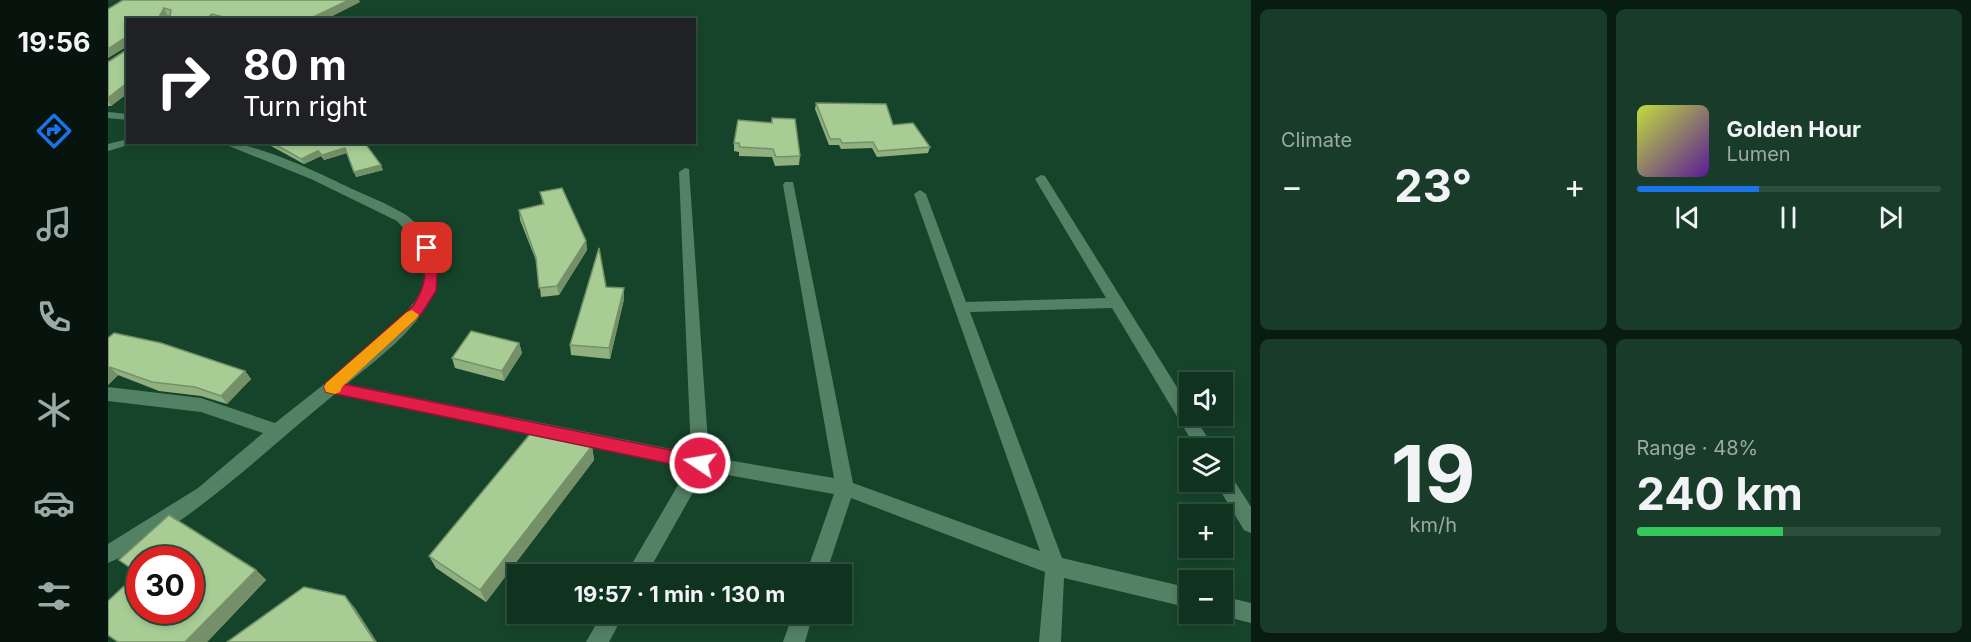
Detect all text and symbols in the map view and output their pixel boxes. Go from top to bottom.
text: 19:56 [18,26,90,59]
text: 80 m [243,39,347,90]
icon: right [144,42,222,120]
text: Turn right [243,90,367,123]
icon: directions [33,110,75,152]
text: Golden Hour [1727,116,1861,142]
text: Climate [1281,128,1352,152]
text: Lumen [1727,142,1791,166]
text: 23° [1394,158,1472,213]
text: − [1281,166,1303,206]
text: + [1564,166,1585,206]
icon: previous [1671,201,1704,234]
icon: pause [1772,201,1805,234]
icon: next [1874,201,1907,234]
icon: music [33,203,75,245]
pin [401,222,452,273]
icon: arrive [410,231,443,264]
icon: phone [33,296,75,338]
map controls [1179,372,1233,624]
button: sound [1179,372,1233,426]
icon: climate [33,389,75,431]
text: 19 [1391,426,1475,521]
position arrow [668,431,732,495]
text: Range · 48% [1637,436,1758,460]
button: layers [1179,438,1233,492]
text: 240 km [1637,466,1803,521]
icon: car [33,482,75,524]
button: + [1179,504,1233,558]
text: km/h [1409,513,1457,537]
speed limit sign: 30 [126,546,204,624]
button: − [1179,570,1233,624]
icon: filters [33,575,75,617]
text: 19:57 · 1 min · 130 m [574,581,785,607]

